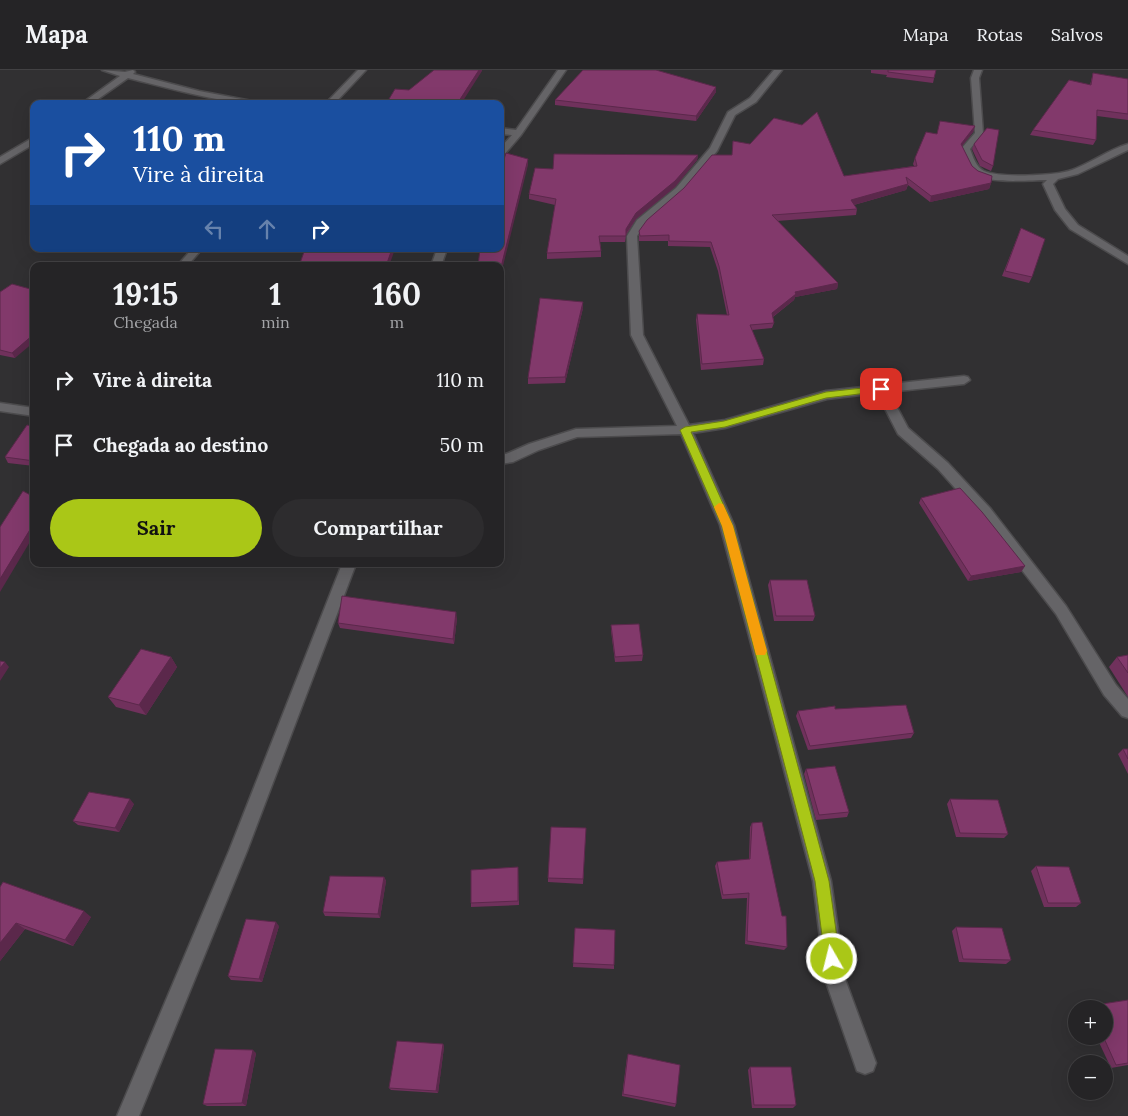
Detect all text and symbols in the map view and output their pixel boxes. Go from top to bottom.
text: Mapa [25,19,88,50]
text: Mapa [903,23,949,46]
text: Rotas [977,23,1023,46]
text: Salvos [1051,23,1103,46]
text: 110 m [133,116,225,161]
icon: right [50,120,115,185]
text: Vire à direita [133,160,264,188]
icon: left [200,215,228,243]
icon: ahead [253,215,281,243]
icon: right [306,215,334,243]
text: 19:15 [113,275,178,313]
text: 1 [269,275,282,313]
text: 160 [373,275,421,313]
text: Chegada [113,312,178,332]
text: min [261,312,290,332]
text: m [390,312,404,332]
icon: right [50,366,78,394]
text: Vire à direita [93,368,212,392]
text: 110 m [436,368,484,392]
pin [860,368,902,410]
icon: arrive [867,375,895,403]
icon: arrive [50,431,78,459]
text: Chegada ao destino [93,433,268,457]
text: 50 m [440,433,484,457]
button: Sair [50,499,262,557]
button: Compartilhar [272,499,484,557]
position arrow [805,932,857,984]
map controls [1068,1000,1113,1100]
button: + [1068,1000,1113,1045]
button: − [1068,1055,1113,1100]

